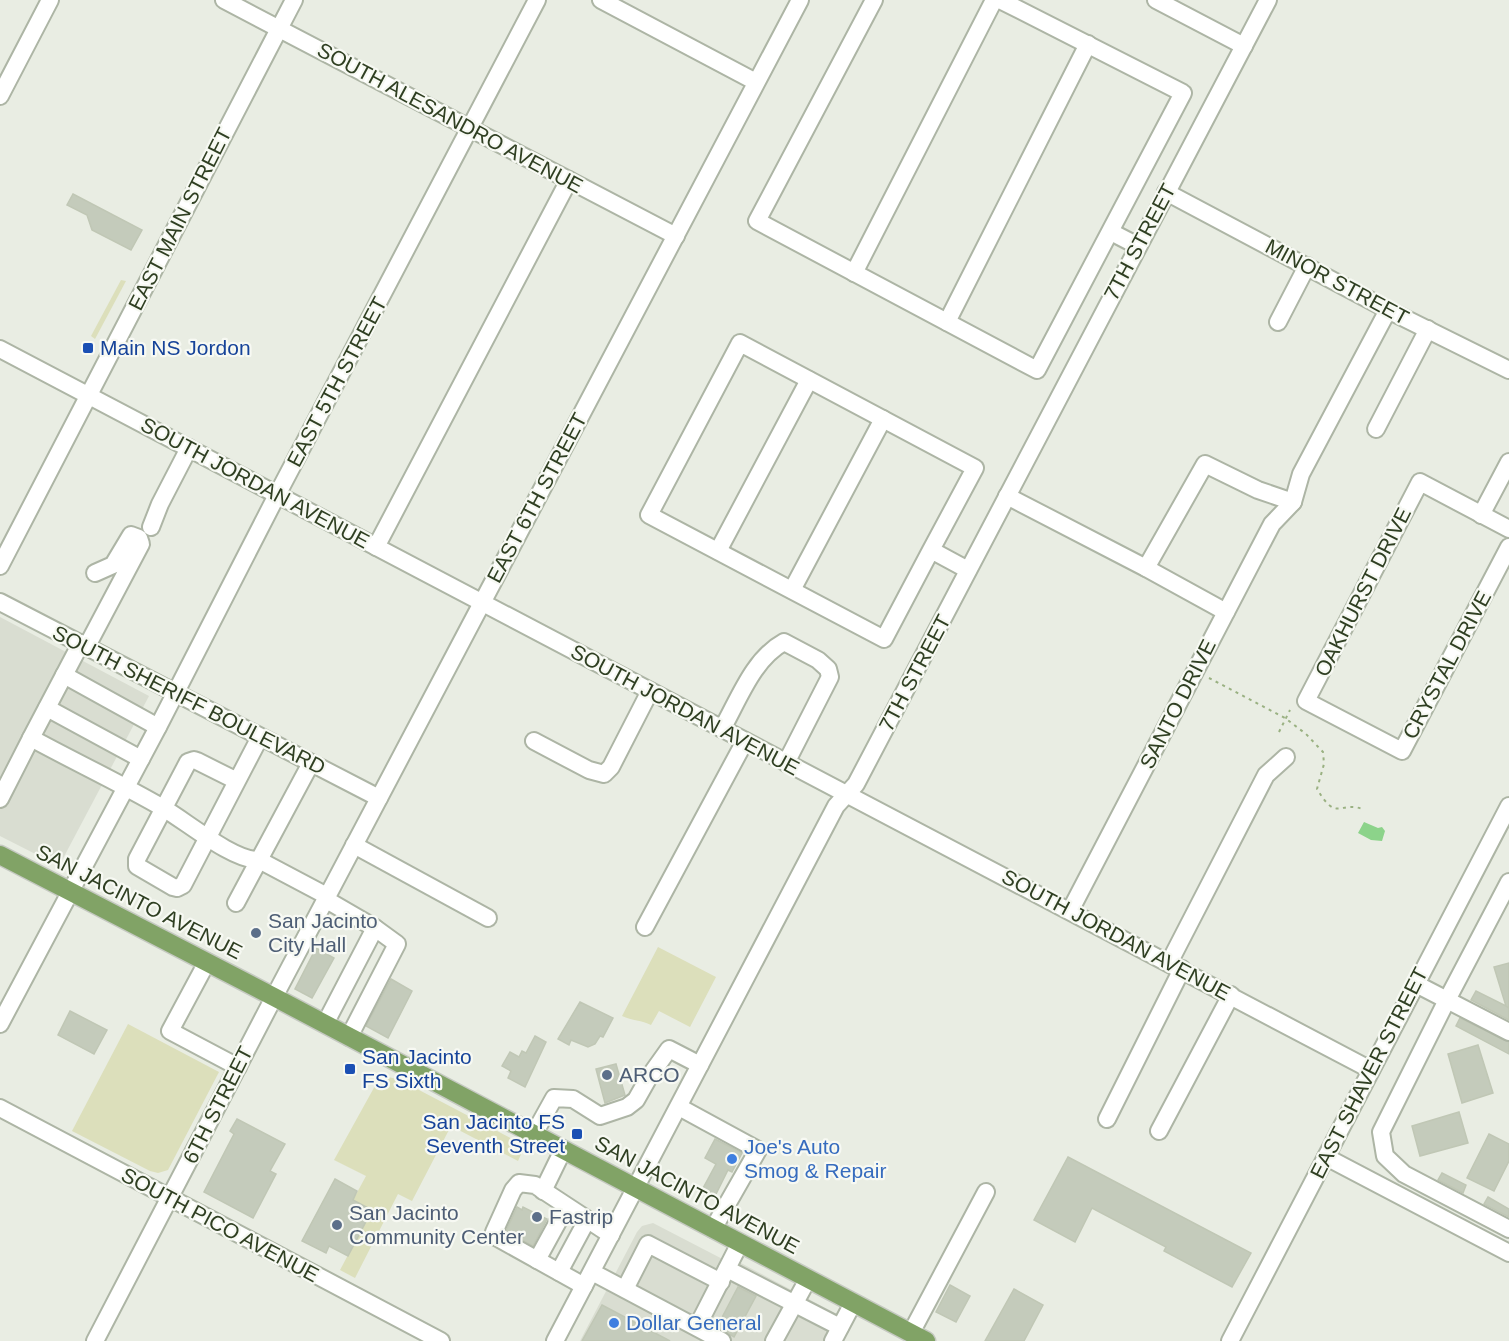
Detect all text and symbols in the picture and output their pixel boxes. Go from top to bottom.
street label: SOUTH ALESANDRO AVENUE [314,38,587,197]
street label: EAST MAIN STREET [124,124,236,314]
street label: 7TH STREET [1099,180,1180,304]
street label: MINOR STREET [1262,234,1413,329]
street label: EAST 5TH STREET [282,293,391,470]
place label: Main NS Jordon [100,336,251,359]
marker: Main NS Jordon [81,341,95,355]
street label: EAST 6TH STREET [482,409,591,586]
street label: SOUTH JORDAN AVENUE [137,413,373,553]
street label: OAKHURST DRIVE [1310,504,1415,680]
street label: CRYSTAL DRIVE [1398,587,1495,743]
street label: 7TH STREET [874,611,955,735]
street label: SOUTH SHERIFF BOULEVARD [49,621,329,779]
street label: SANTO DRIVE [1135,635,1220,772]
street label: SOUTH JORDAN AVENUE [567,640,803,780]
street label: SAN JACINTO AVENUE [32,840,246,964]
street label: SOUTH JORDAN AVENUE [998,865,1234,1005]
place label: San Jacinto City Hall [268,909,378,956]
marker: San Jacinto City Hall [249,926,263,940]
street label: EAST SHAVER STREET [1305,963,1432,1182]
street label: 6TH STREET [178,1042,257,1167]
place label: San Jacinto FS Sixth [362,1045,472,1092]
marker: San Jacinto FS Sixth [343,1062,357,1076]
place label: ARCO [619,1063,680,1086]
marker: ARCO [600,1068,614,1082]
place label: San Jacinto FS Seventh Street [423,1110,565,1157]
marker: San Jacinto FS Seventh Street [570,1127,584,1141]
street label: SAN JACINTO AVENUE [591,1131,803,1258]
place label: Joe's Auto Smog & Repair [744,1135,886,1182]
marker: Joe's Auto Smog & Repair [725,1152,739,1166]
street label: SOUTH PICO AVENUE [118,1163,323,1286]
place label: San Jacinto Community Center [349,1201,524,1248]
place label: Fastrip [549,1205,613,1228]
marker: Fastrip [530,1210,544,1224]
marker: San Jacinto Community Center [330,1218,344,1232]
place label: Dollar General [626,1311,761,1334]
marker: Dollar General [607,1316,621,1330]

